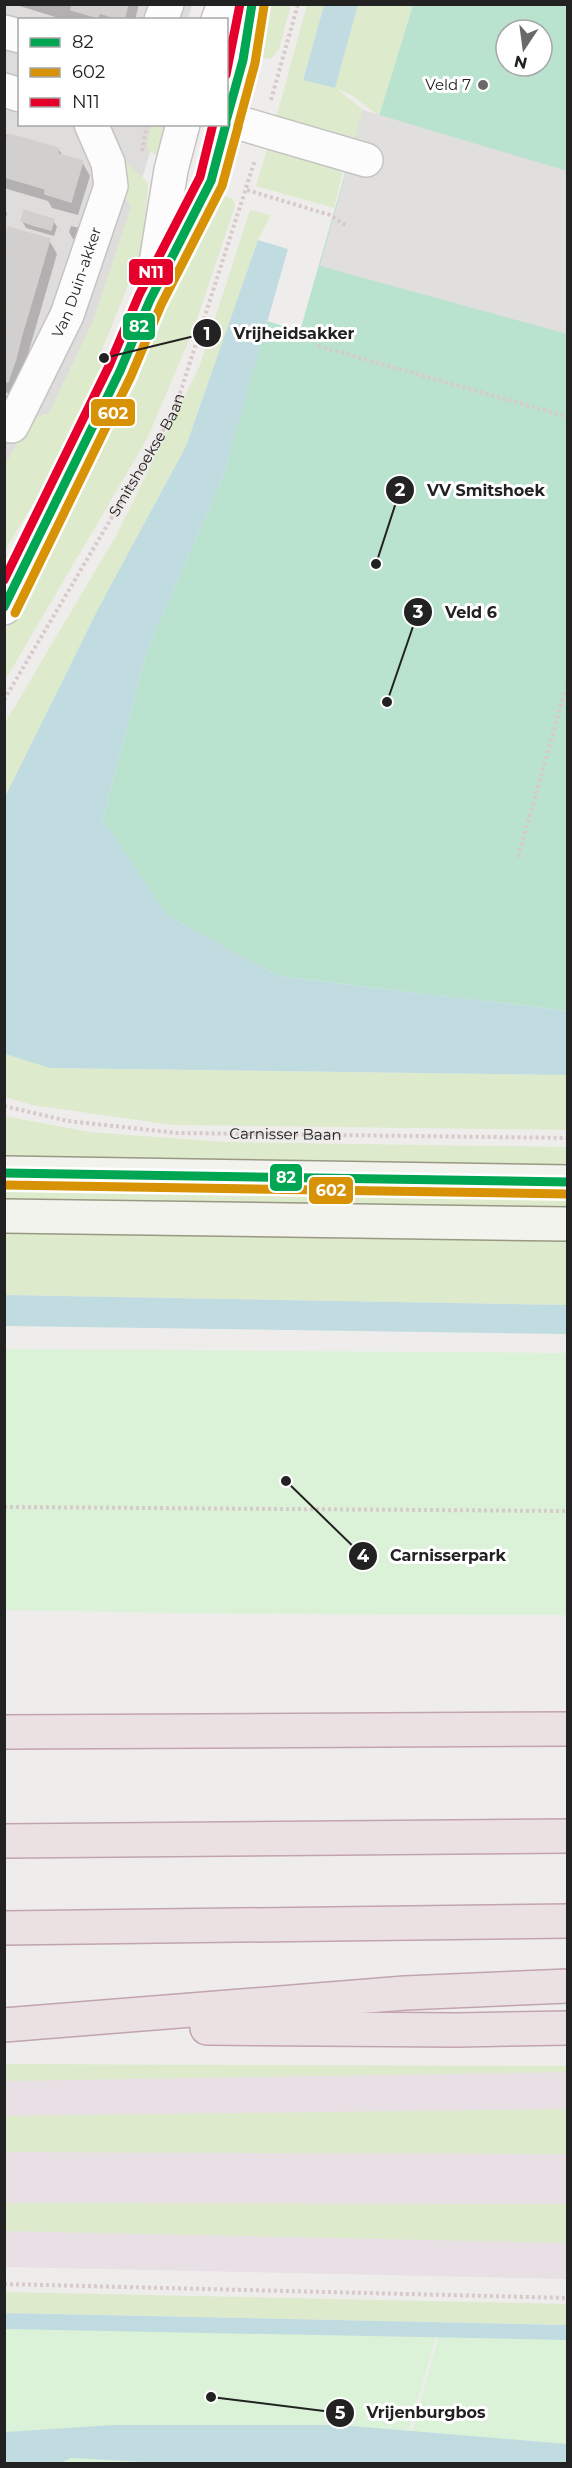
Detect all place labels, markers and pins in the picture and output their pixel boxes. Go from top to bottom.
place label: Veld 7 [425,75,471,94]
marker: Veld 7 [476,78,490,92]
callout: Vrijheidsakker [192,316,367,350]
callout: VV Smitshoek [385,473,557,507]
callout: Veld 6 [403,595,509,629]
callout: Carnisserpark [348,1539,518,1573]
callout: Vrijenburgbos [325,2396,498,2430]

